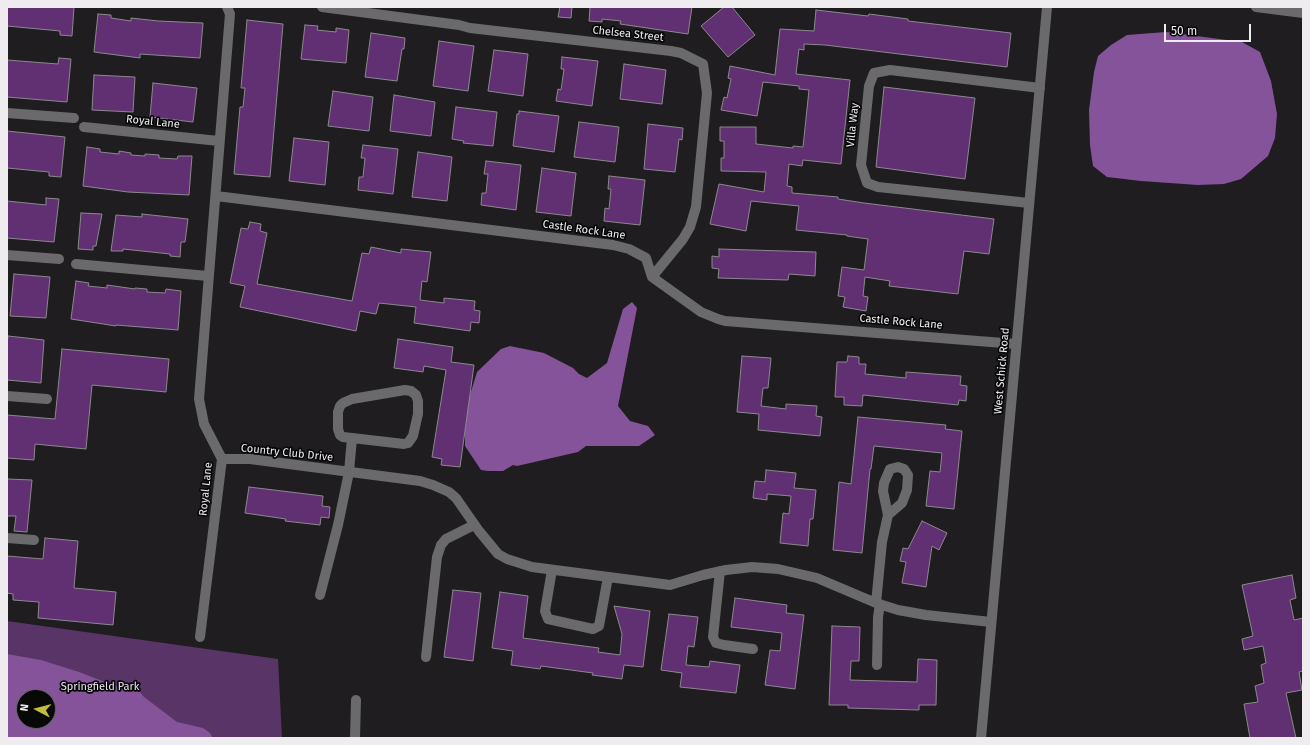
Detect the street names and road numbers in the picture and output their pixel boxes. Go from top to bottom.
street label: Chelsea Street [592,24,664,44]
street label: Villa Way [844,102,862,148]
street label: Royal Lane [126,113,180,131]
street label: Castle Rock Lane [542,218,626,242]
street label: Castle Rock Lane [859,312,943,332]
street label: West Schick Road [992,327,1012,415]
street label: Country Club Drive [240,442,334,464]
street label: Royal Lane [197,462,215,516]

